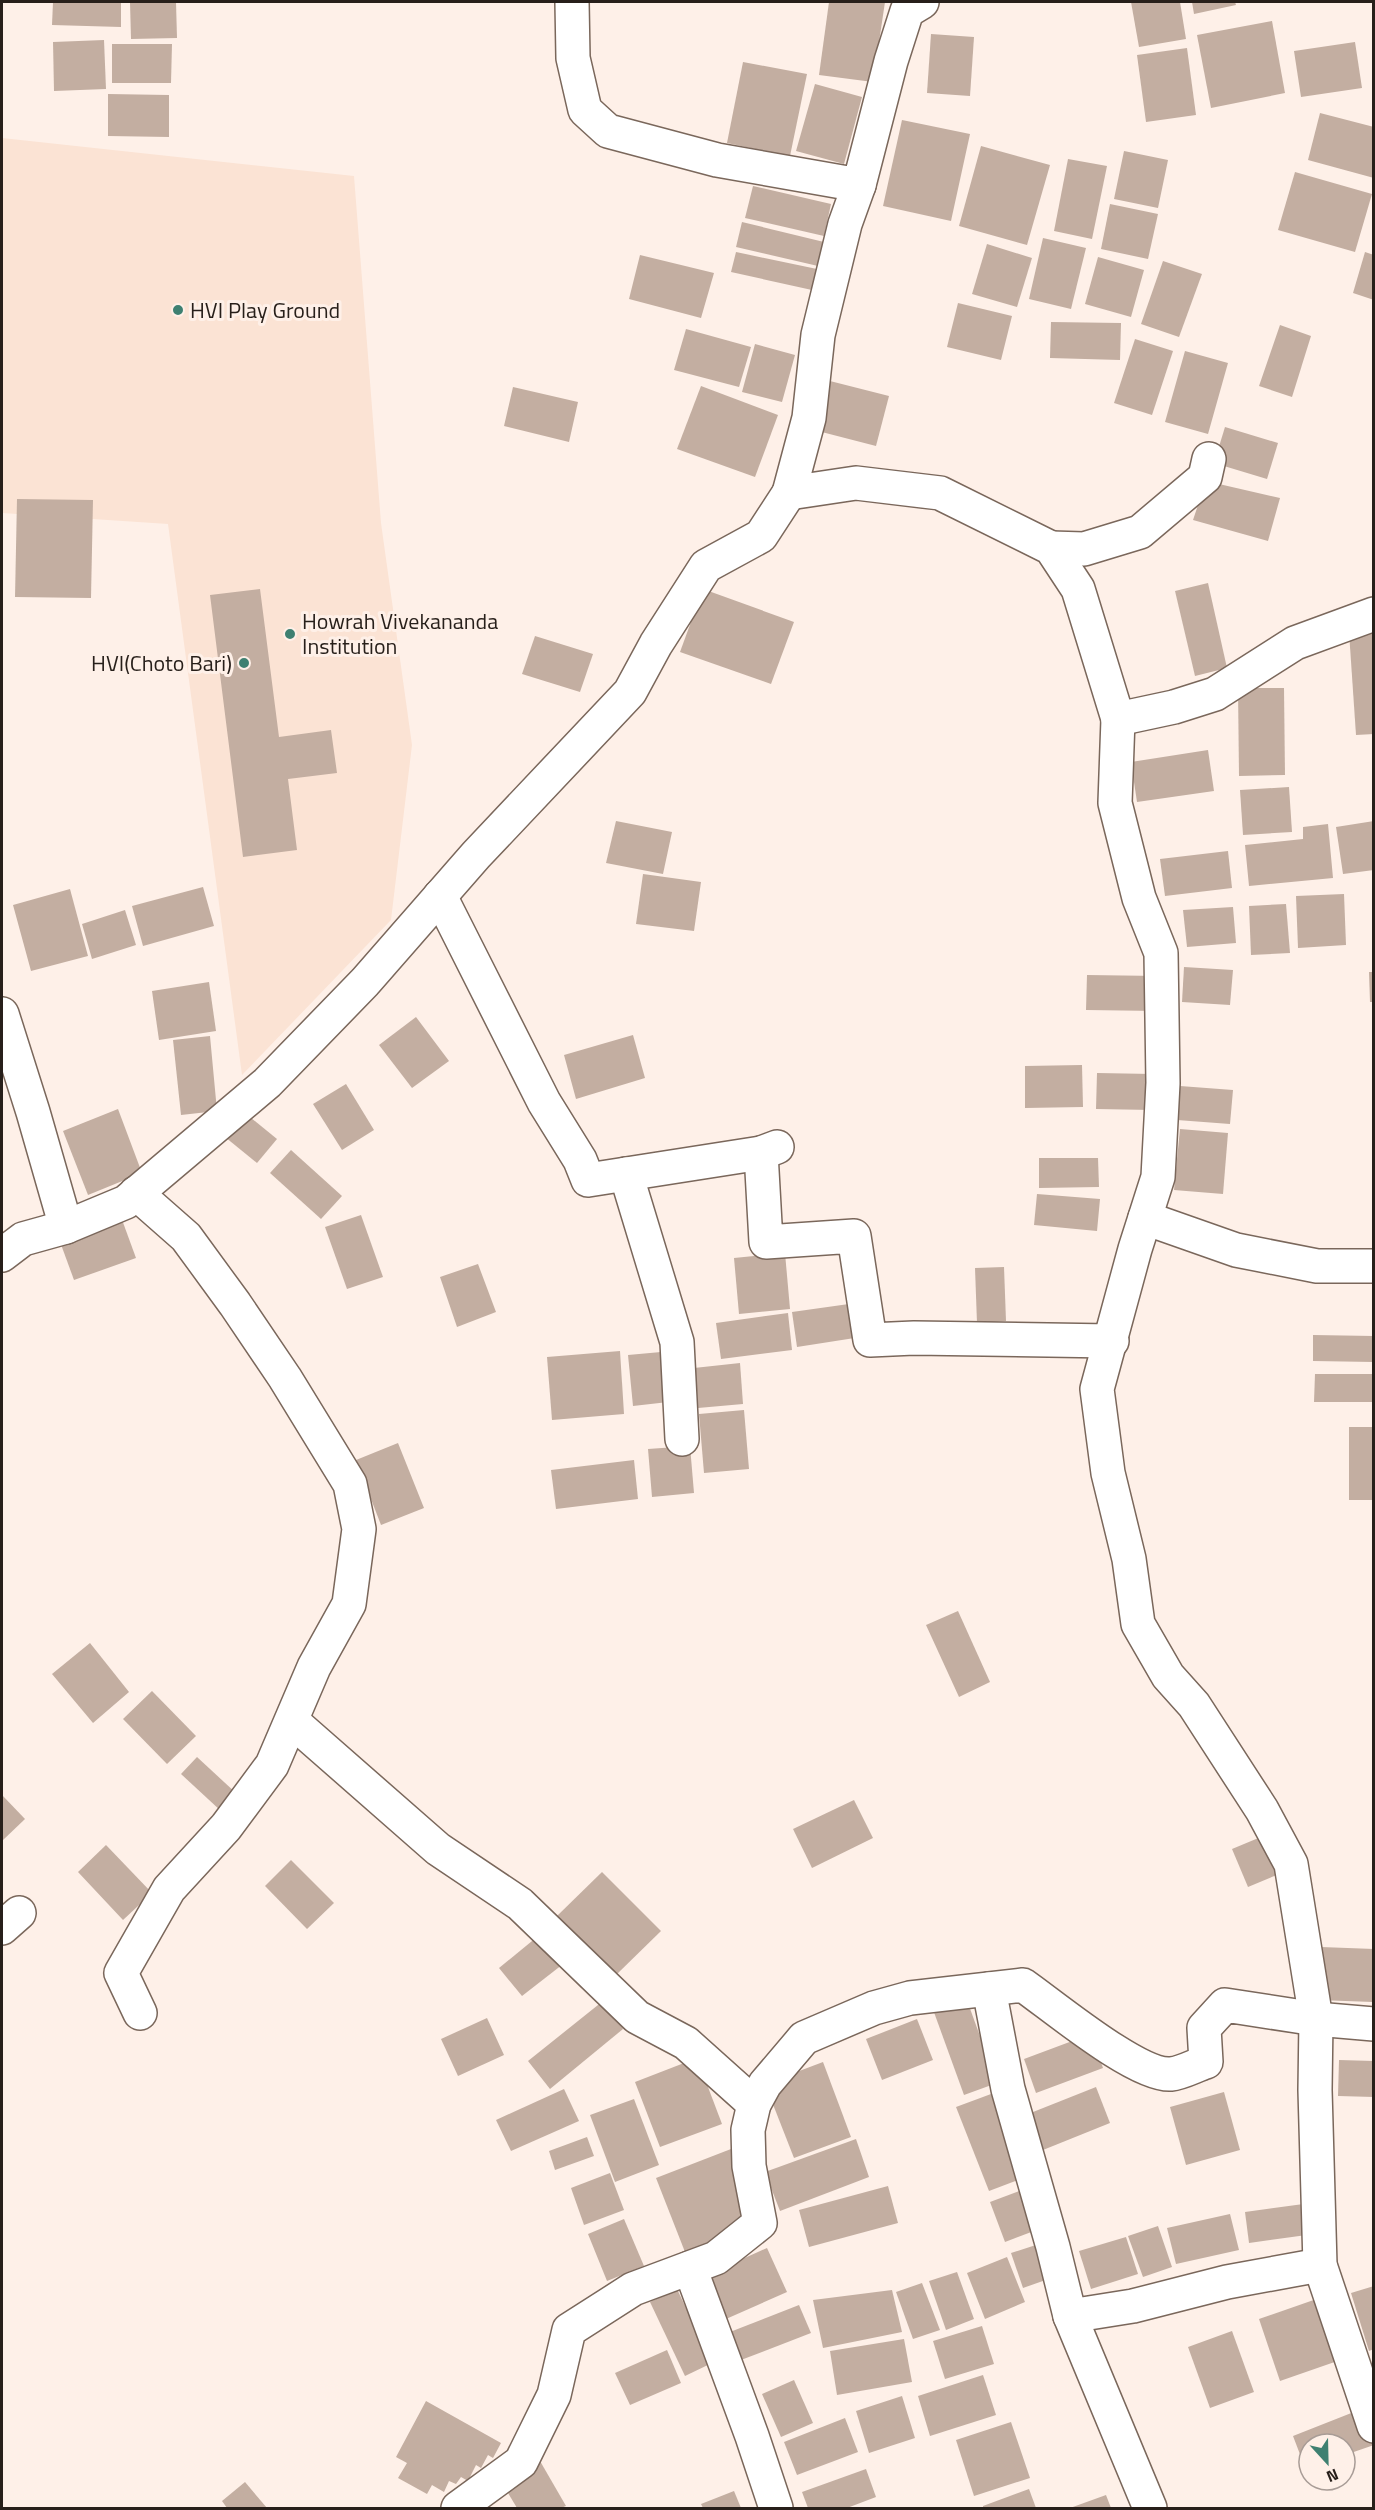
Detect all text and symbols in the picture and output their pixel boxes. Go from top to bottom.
place label: HVI Play Ground [190,293,340,327]
marker: HVI Play Ground [171,303,185,317]
place label: Howrah Vivekananda Institution [302,604,498,663]
marker: Howrah Vivekananda Institution [283,627,297,641]
place label: HVI(Choto Bari) [91,646,232,680]
marker: HVI(Choto Bari) [237,656,251,670]
north arrow [1297,2432,1357,2492]
text: N [1323,2463,1342,2489]

